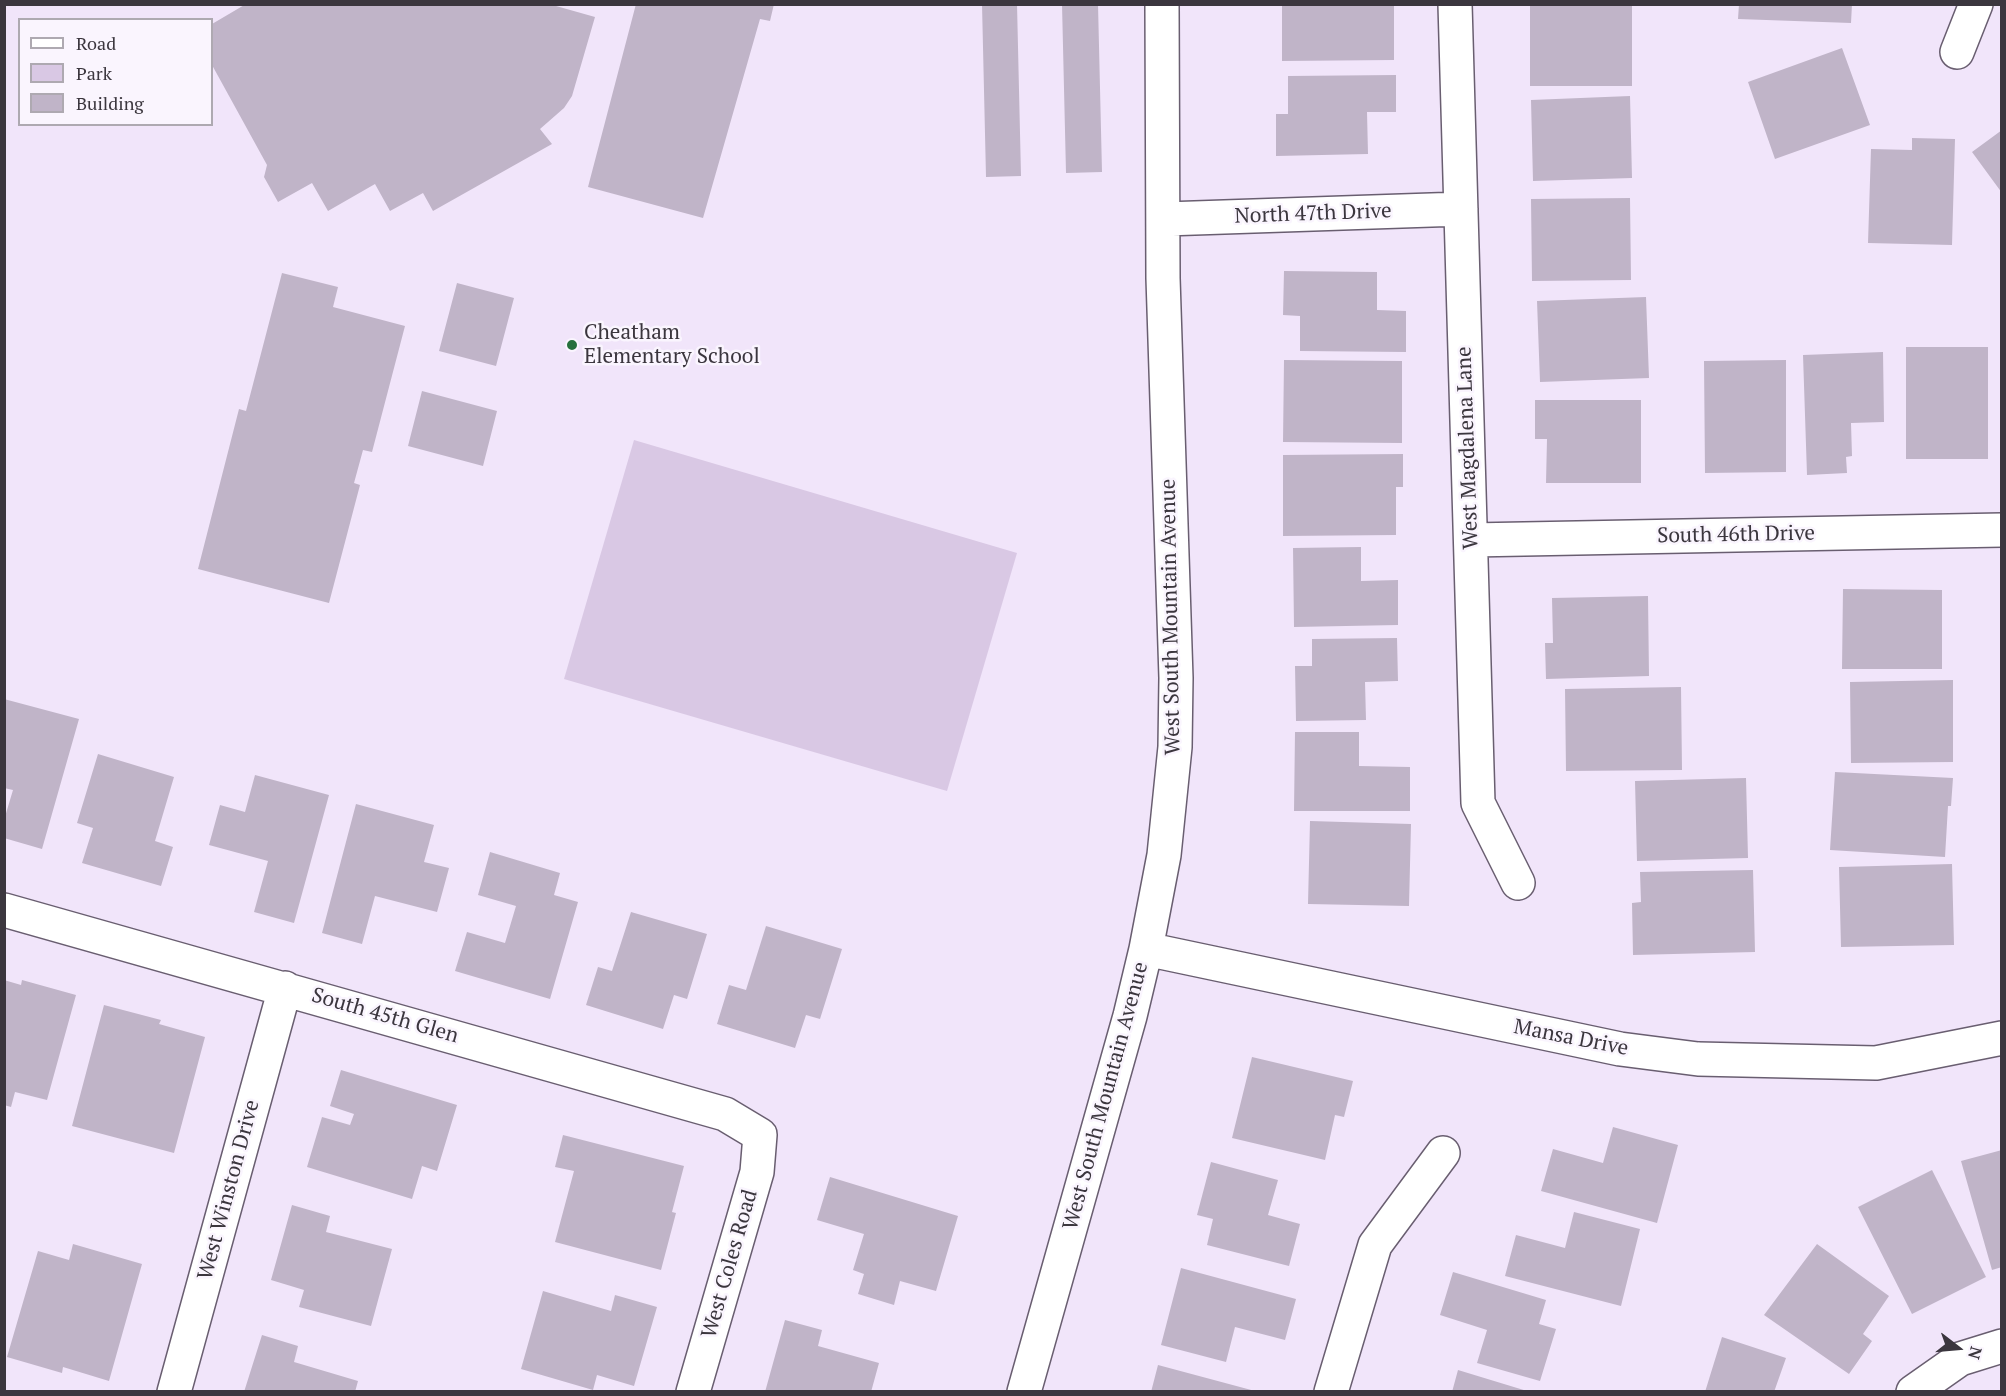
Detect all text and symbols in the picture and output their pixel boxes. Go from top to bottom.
legend [18,18,213,126]
text: Road [76,31,116,55]
text: Park [76,61,112,85]
text: Building [76,91,144,115]
street label: North 47th Drive [1234,199,1392,229]
place label: Cheatham Elementary School [584,320,760,370]
marker: Cheatham Elementary School [565,338,579,352]
street label: West Magdalena Lane [1452,346,1484,550]
street label: West South Mountain Avenue [1156,479,1186,755]
street label: South 46th Drive [1657,521,1815,549]
street label: West South Mountain Avenue [1058,959,1154,1233]
street label: South 45th Glen [309,983,461,1049]
street label: Mansa Drive [1512,1015,1630,1061]
street label: West Winston Drive [193,1097,265,1283]
street label: West Coles Road [697,1187,763,1341]
north arrow [1928,1318,1988,1378]
text: N [1963,1344,1988,1362]

